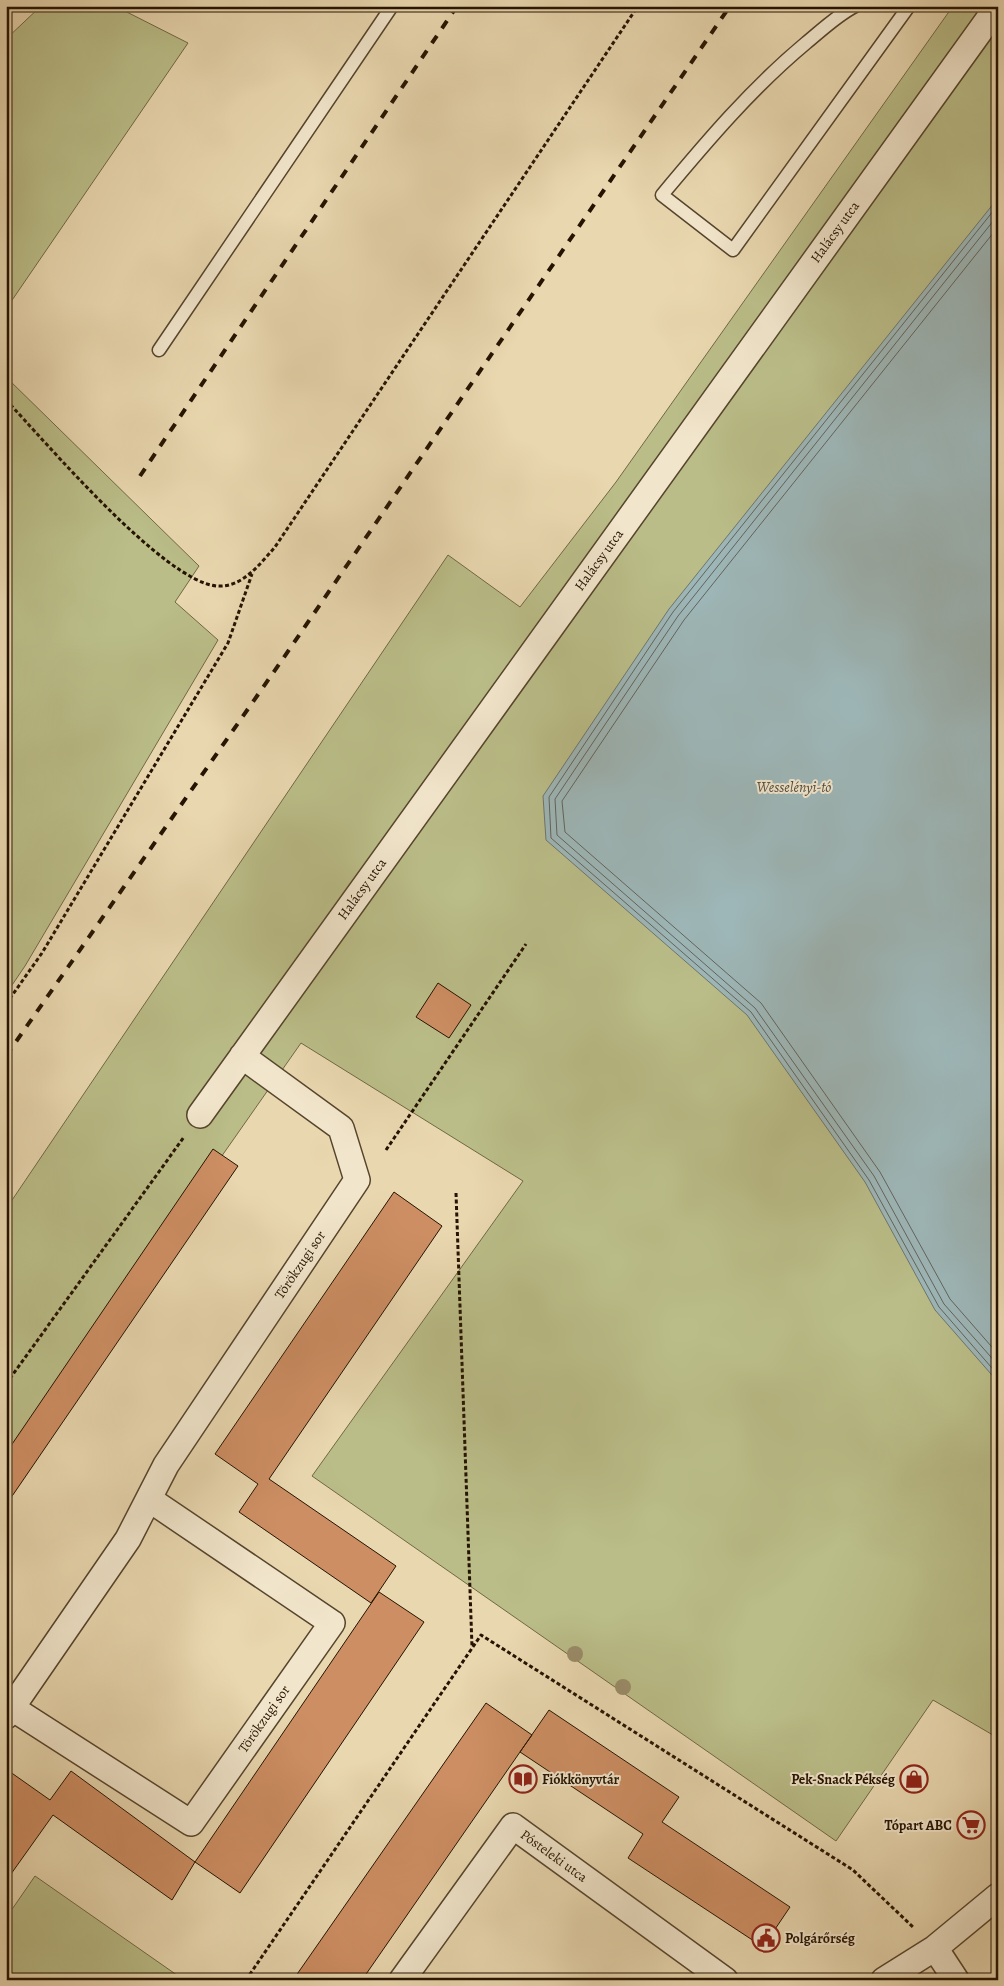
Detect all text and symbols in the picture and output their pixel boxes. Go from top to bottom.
street label: Halácsy utca [806,197,864,267]
street label: Halácsy utca [570,525,628,595]
water label: Wesselényi-tó [757,777,831,797]
street label: Halácsy utca [333,854,391,924]
street label: Törökzugi sor [270,1227,330,1303]
street label: Törökzugi sor [234,1681,295,1757]
library icon: Fiókkönyvtár [508,1764,538,1794]
shop icon: Pek-Snack Pékség [899,1764,929,1794]
place label: Fiókkönyvtár [542,1770,620,1789]
place label: Pek-Snack Pékség [791,1770,896,1789]
supermarket icon: Tópart ABC [956,1810,986,1840]
place label: Tópart ABC [884,1816,952,1835]
street label: Pósteleki utca [517,1825,592,1887]
public building icon: Polgárőrség [751,1923,781,1953]
place label: Polgárőrség [785,1929,856,1948]

